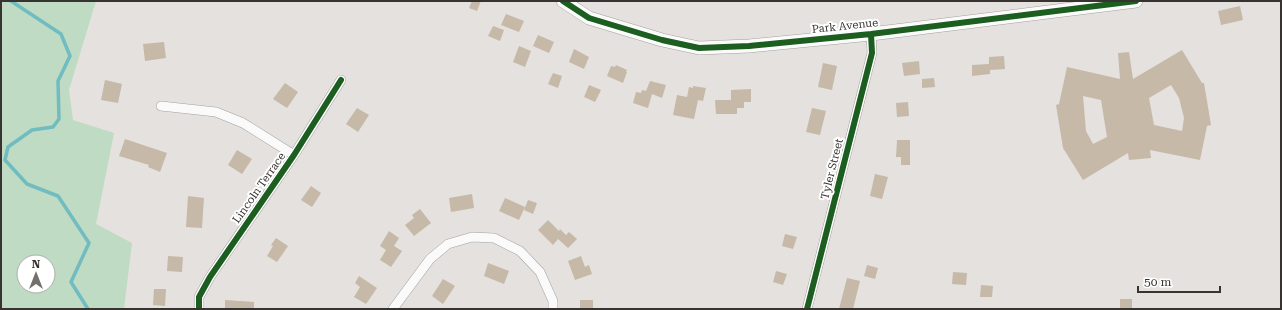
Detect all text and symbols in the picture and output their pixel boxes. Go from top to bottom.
street label: Park Avenue [811,16,879,36]
street label: Tyler Street [818,137,846,201]
street label: Lincoln Terrace [230,150,288,226]
north arrow [16,254,56,294]
text: N [32,258,41,271]
scale bar [1138,268,1220,294]
text: 50 m [1144,275,1171,289]

